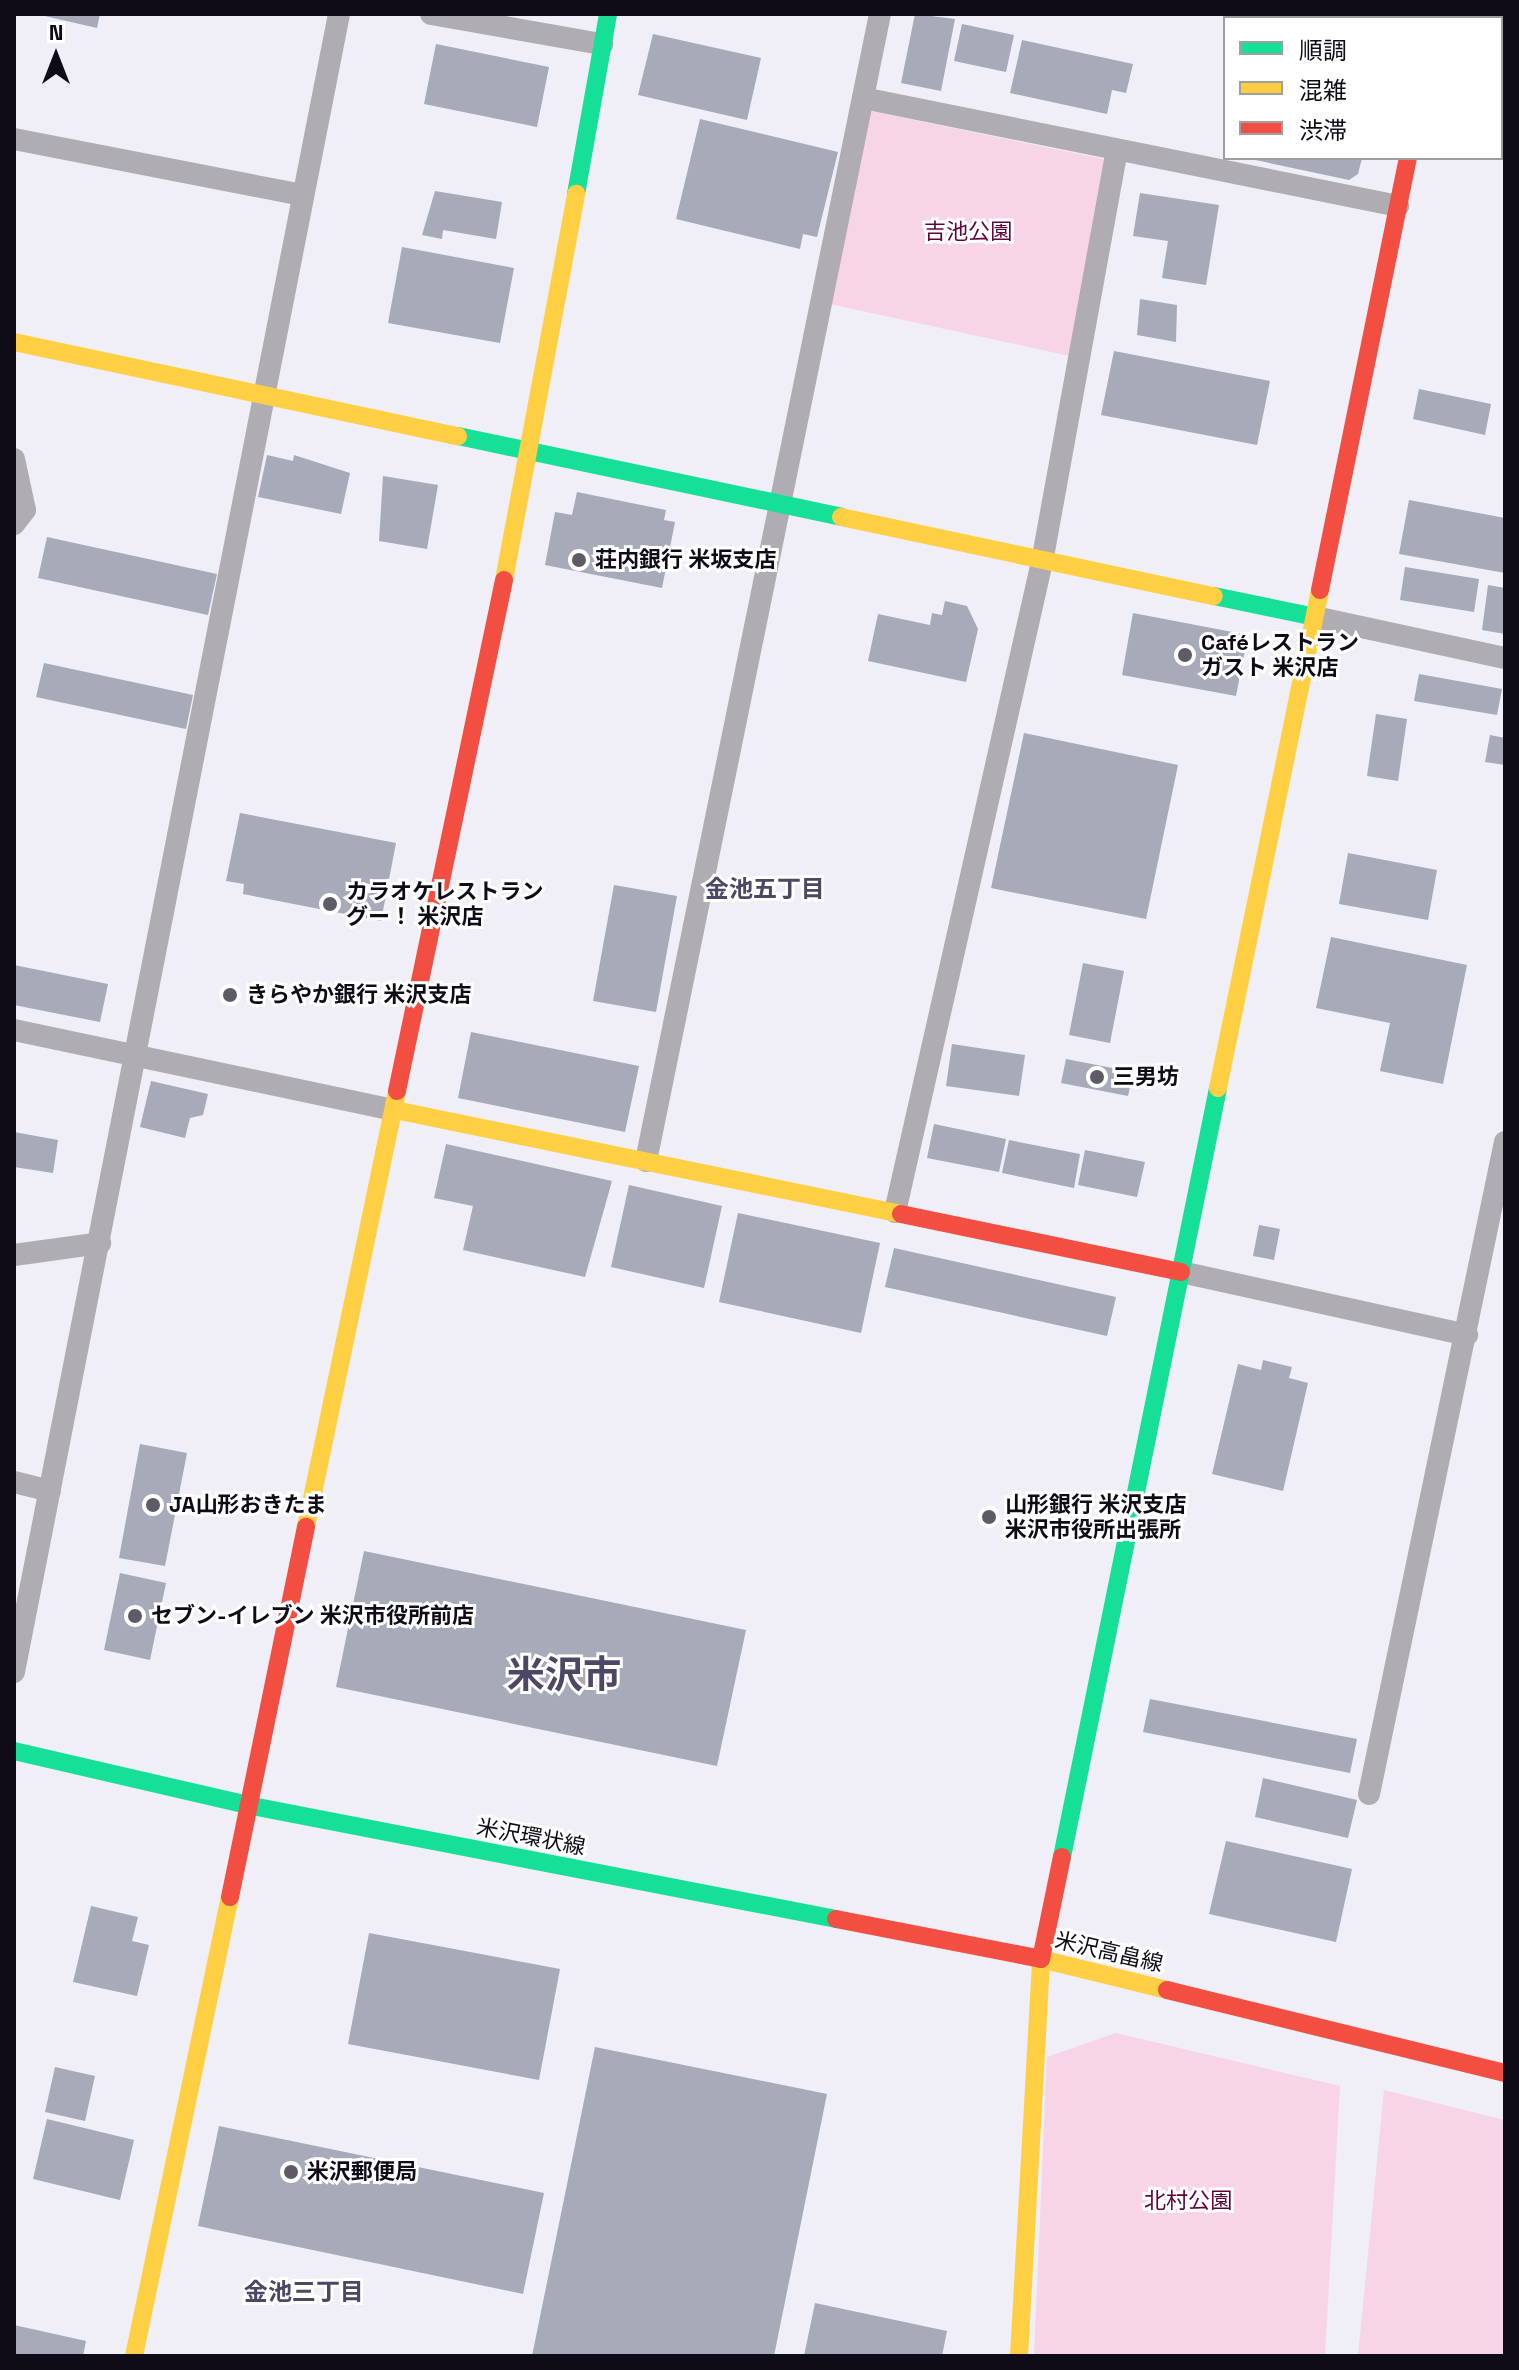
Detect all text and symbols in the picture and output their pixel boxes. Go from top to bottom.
north arrow [16,16,96,96]
legend [1223,16,1503,160]
text: N [49,18,63,46]
text: 順調 [1299,35,1347,66]
text: 混雑 [1299,75,1347,106]
text: 渋滞 [1299,115,1347,146]
park label: 吉池公園 [924,219,1012,245]
place label: 荘内銀行 米坂支店 [595,547,777,573]
marker: 荘内銀行 米坂支店 [570,551,588,569]
place label: Caféレストラン ガスト 米沢店 [1201,629,1359,680]
marker: Caféレストラン ガスト 米沢店 [1176,646,1194,664]
district label: 金池五丁目 [705,875,825,903]
place label: カラオケレストラン グー！ 米沢店 [346,878,544,930]
marker: カラオケレストラン グー！ 米沢店 [321,895,339,913]
place label: きらやか銀行 米沢支店 [246,982,472,1008]
marker: きらやか銀行 米沢支店 [221,986,239,1004]
place label: 三男坊 [1113,1064,1179,1090]
marker: 三男坊 [1088,1068,1106,1086]
place label: 山形銀行 米沢支店 米沢市役所出張所 [1005,1491,1187,1542]
place label: JA山形おきたま [169,1492,328,1518]
marker: JA山形おきたま [144,1496,162,1514]
marker: 山形銀行 米沢支店 米沢市役所出張所 [980,1508,998,1526]
place label: セブン-イレブン 米沢市役所前店 [151,1603,474,1629]
marker: セブン-イレブン 米沢市役所前店 [126,1607,144,1625]
district label: 米沢市 [507,1653,621,1699]
street label: 米沢環状線 [474,1814,588,1860]
street label: 米沢高畠線 [1052,1927,1166,1977]
place label: 米沢郵便局 [307,2159,417,2185]
marker: 米沢郵便局 [282,2163,300,2181]
park label: 北村公園 [1144,2188,1232,2214]
district label: 金池三丁目 [244,2278,364,2306]

